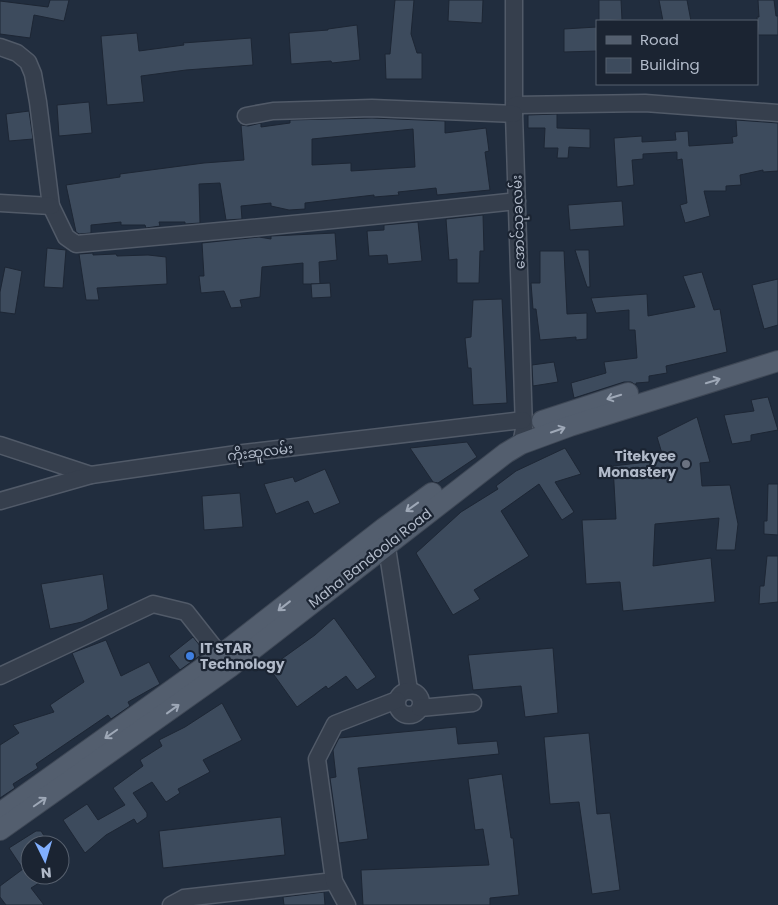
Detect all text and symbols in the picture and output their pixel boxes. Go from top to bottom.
legend [596,20,758,85]
text: Road [640,29,679,50]
text: Building [640,54,700,75]
street label: အောင်သုခလမ်း [506,174,532,270]
one-way arrow [705,376,721,385]
one-way arrow [607,393,623,403]
one-way arrow [550,424,566,434]
street label: ကိုးဆူလမ်း [226,438,294,468]
place label: Titekyee Monastery [598,446,676,482]
marker: Titekyee Monastery [680,458,692,470]
one-way arrow [405,502,419,512]
street label: Maha Bandoola Road [304,504,436,612]
one-way arrow [278,601,291,612]
place label: IT STAR Technology [200,638,285,674]
marker: IT STAR Technology [184,650,196,662]
one-way arrow [166,703,179,714]
one-way arrow [104,729,118,739]
one-way arrow [33,797,47,807]
north arrow [20,835,70,885]
text: N [40,863,52,883]

